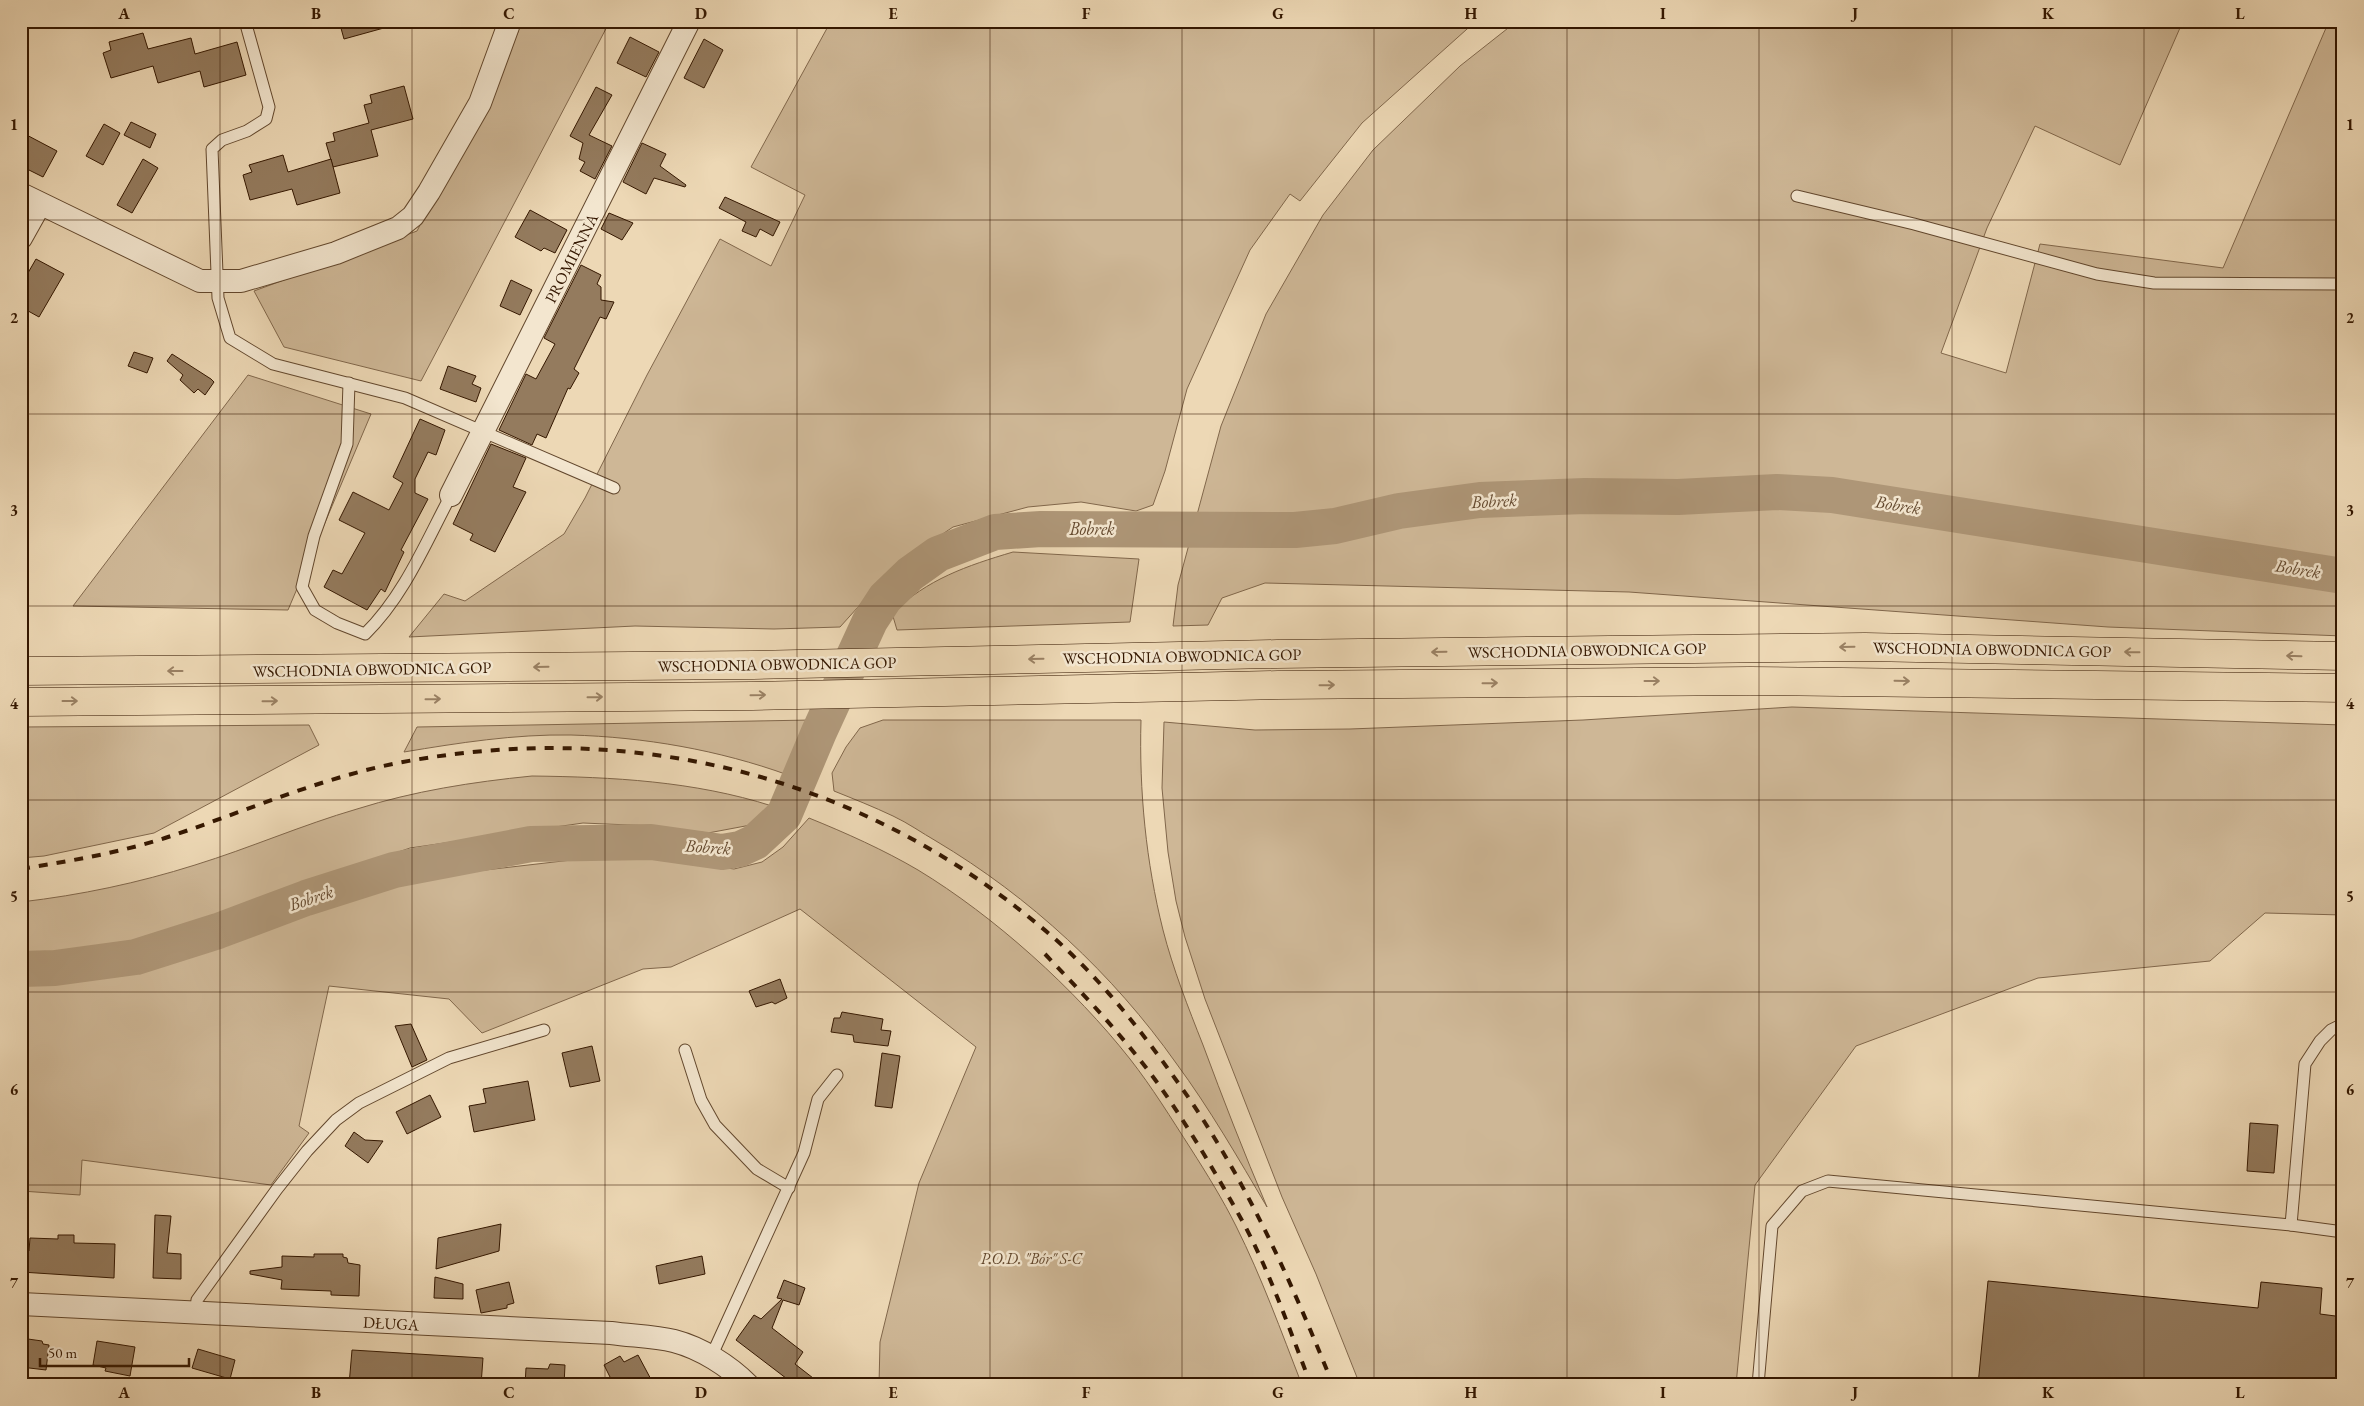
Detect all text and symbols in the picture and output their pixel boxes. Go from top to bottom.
text: A [117,3,130,24]
text: B [311,3,321,24]
text: C [503,3,515,24]
text: D [695,3,707,24]
text: E [888,3,898,24]
text: F [1082,3,1091,24]
text: G [1272,3,1284,24]
text: H [1465,3,1478,24]
text: I [1660,3,1666,24]
text: J [1850,3,1858,24]
text: K [2042,3,2055,24]
text: L [2235,3,2245,24]
text: 1 [10,114,18,135]
text: 1 [2346,114,2354,135]
street label: PROMIENNA [540,209,603,307]
text: 2 [10,307,19,328]
text: 2 [2346,307,2355,328]
water label: Bobrek [1470,488,1517,513]
water label: Bobrek [1873,489,1922,519]
text: 3 [10,500,18,521]
text: 3 [2346,500,2354,521]
water label: Bobrek [1068,517,1115,540]
water label: Bobrek [2273,553,2322,583]
street label: WSCHODNIA OBWODNICA GOP [1873,637,2112,662]
street label: WSCHODNIA OBWODNICA GOP [1468,638,1707,663]
one-way arrow [1839,642,1855,652]
street label: WSCHODNIA OBWODNICA GOP [1063,644,1302,669]
one-way arrow [1431,647,1448,657]
one-way arrow [2124,647,2140,657]
one-way arrow [2286,651,2302,661]
street label: WSCHODNIA OBWODNICA GOP [658,652,897,677]
one-way arrow [1028,654,1044,663]
street label: WSCHODNIA OBWODNICA GOP [253,657,492,682]
one-way arrow [533,662,549,672]
one-way arrow [167,666,183,676]
one-way arrow [1644,676,1660,686]
one-way arrow [1894,676,1910,686]
one-way arrow [1481,678,1497,688]
one-way arrow [1318,680,1335,690]
one-way arrow [749,691,765,700]
one-way arrow [586,692,603,702]
text: 4 [10,693,19,714]
text: 4 [2346,693,2355,714]
one-way arrow [424,694,440,704]
one-way arrow [62,696,78,706]
one-way arrow [262,696,278,705]
water label: Bobrek [684,833,732,860]
water label: Bobrek [285,879,336,916]
text: 5 [10,886,18,907]
text: 5 [2346,886,2354,907]
text: 6 [10,1079,19,1100]
text: 6 [2346,1079,2355,1100]
park label: P.O.D. "Bór" S-C [980,1248,1083,1269]
text: 7 [10,1272,19,1293]
text: 7 [2346,1272,2355,1293]
street label: DŁUGA [362,1312,420,1335]
scale bar [40,1336,189,1368]
text: 50 m [48,1343,77,1362]
text: A [117,1382,130,1403]
text: B [311,1382,321,1403]
text: C [503,1382,515,1403]
text: D [695,1382,707,1403]
text: E [888,1382,898,1403]
text: F [1082,1382,1091,1403]
text: G [1272,1382,1284,1403]
text: H [1465,1382,1478,1403]
text: I [1660,1382,1666,1403]
text: J [1850,1382,1858,1403]
text: K [2042,1382,2055,1403]
text: L [2235,1382,2245,1403]

